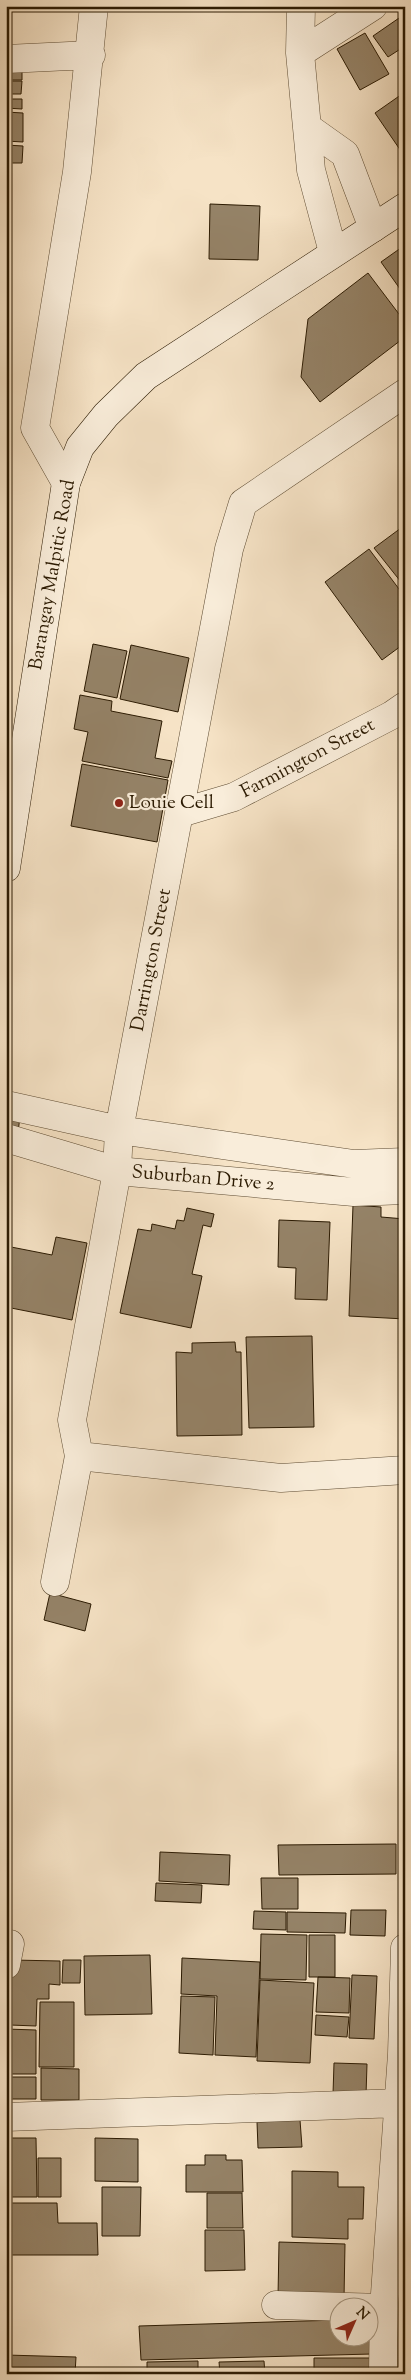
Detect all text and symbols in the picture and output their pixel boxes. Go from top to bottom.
street label: Barangay Malpitic Road [23,477,83,672]
street label: Farmington Street [236,712,380,806]
place label: Louie Cell [129,790,214,817]
marker: Louie Cell [113,797,125,809]
street label: Darrington Street [125,886,179,1034]
street label: Suburban Drive 2 [130,1159,276,1199]
north arrow [328,2298,378,2348]
text: N [351,2303,373,2325]

